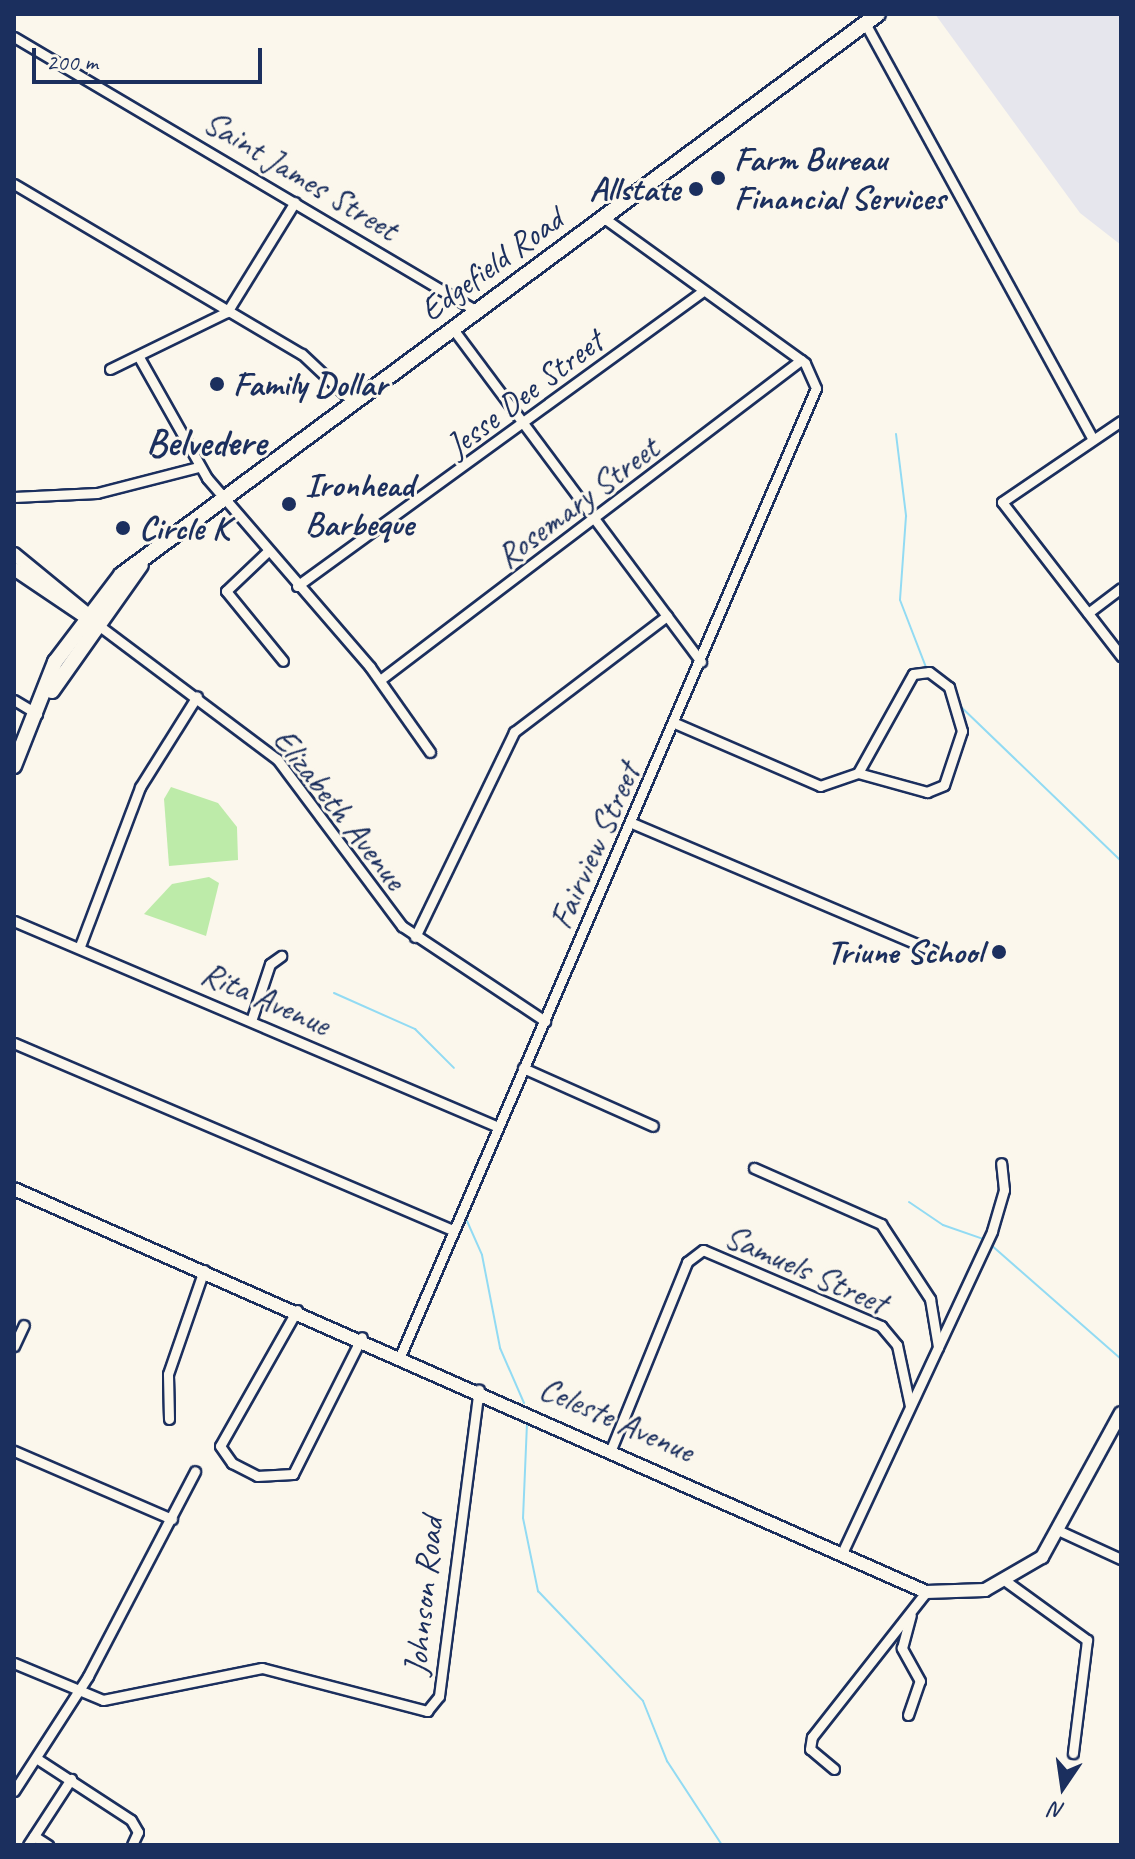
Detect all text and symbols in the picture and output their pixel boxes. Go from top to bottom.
scale bar [36,32,266,82]
text: 200 m [46,47,98,77]
street label: Saint James Street [196,101,406,249]
place label: Farm Bureau Financial Services [734,138,945,218]
place label: Allstate [590,169,680,209]
marker: Farm Bureau Financial Services [709,169,727,187]
marker: Allstate [687,180,705,198]
street label: Edgefield Road [412,199,570,329]
street label: Jesse Dee Street [437,320,611,466]
place label: Family Dollar [233,364,386,404]
marker: Family Dollar [208,375,226,393]
district label: Belvedere [146,420,266,466]
street label: Rosemary Street [487,428,667,576]
place label: Ironhead Barbeque [305,464,414,544]
marker: Ironhead Barbeque [280,495,298,513]
place label: Circle K [139,508,229,548]
marker: Circle K [114,519,132,537]
street label: Elizabeth Avenue [264,720,416,898]
street label: Fairview Street [539,757,649,935]
place label: Triune School [828,932,983,972]
marker: Triune School [990,943,1008,961]
street label: Rita Avenue [196,952,336,1044]
street label: Samuels Street [719,1215,893,1323]
street label: Celeste Avenue [534,1367,700,1471]
street label: Johnson Road [394,1516,452,1676]
north arrow [1023,1747,1103,1827]
text: N [1048,1795,1067,1826]

